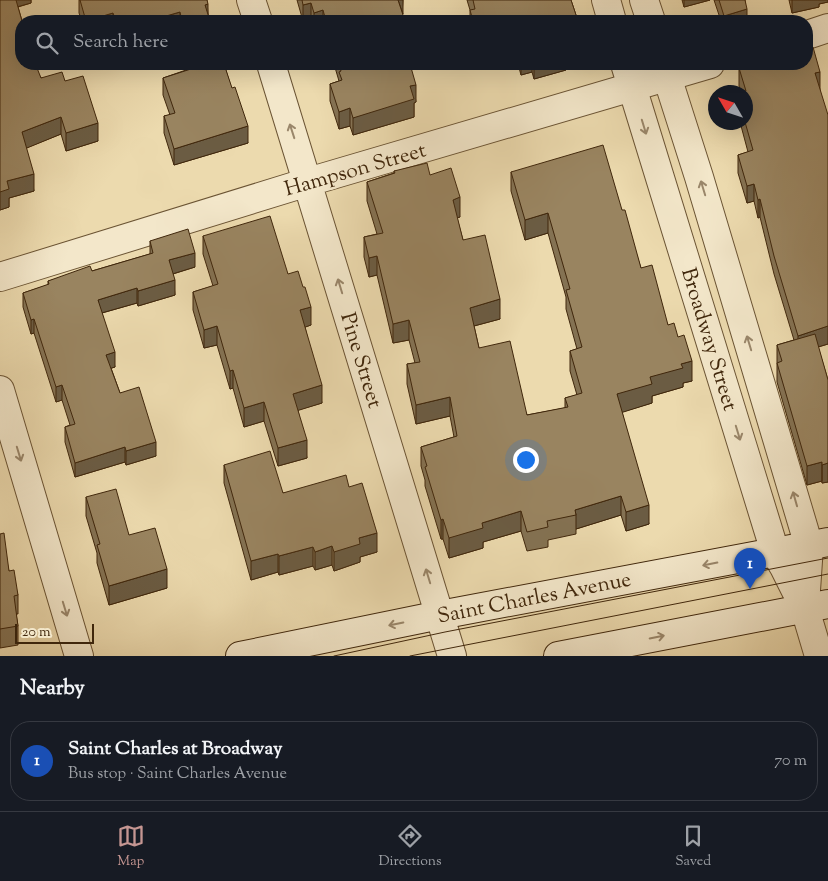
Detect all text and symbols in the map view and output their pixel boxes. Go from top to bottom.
search box [15,15,813,70]
icon: search [33,29,61,57]
text: Search here [73,29,168,56]
north arrow [708,85,753,130]
one-way arrow [640,119,650,135]
one-way arrow [287,123,297,139]
street label: Hampson Street [281,136,430,205]
one-way arrow [697,180,707,196]
street label: Broadway Street [672,264,744,415]
one-way arrow [335,279,345,295]
street label: Pine Street [331,309,389,412]
one-way arrow [744,336,754,352]
one-way arrow [734,425,744,441]
one-way arrow [14,445,24,461]
your location [513,447,539,473]
one-way arrow [790,491,800,507]
pin: 1 [734,548,766,589]
one-way arrow [702,560,718,570]
street label: Saint Charles Avenue [435,565,634,632]
one-way arrow [423,568,433,584]
one-way arrow [61,601,71,617]
one-way arrow [388,620,404,629]
scale bar [15,621,94,644]
text: 20 m [22,623,51,643]
one-way arrow [649,632,665,642]
text: Nearby [20,674,85,704]
text: Saint Charles at Broadway [68,736,282,763]
text: 1 [34,750,40,773]
text: 70 m [774,750,807,773]
text: Bus stop · Saint Charles Avenue [68,763,287,786]
tab: Map [117,822,145,872]
tab: Directions [378,822,442,872]
tab: Saved [675,822,711,872]

